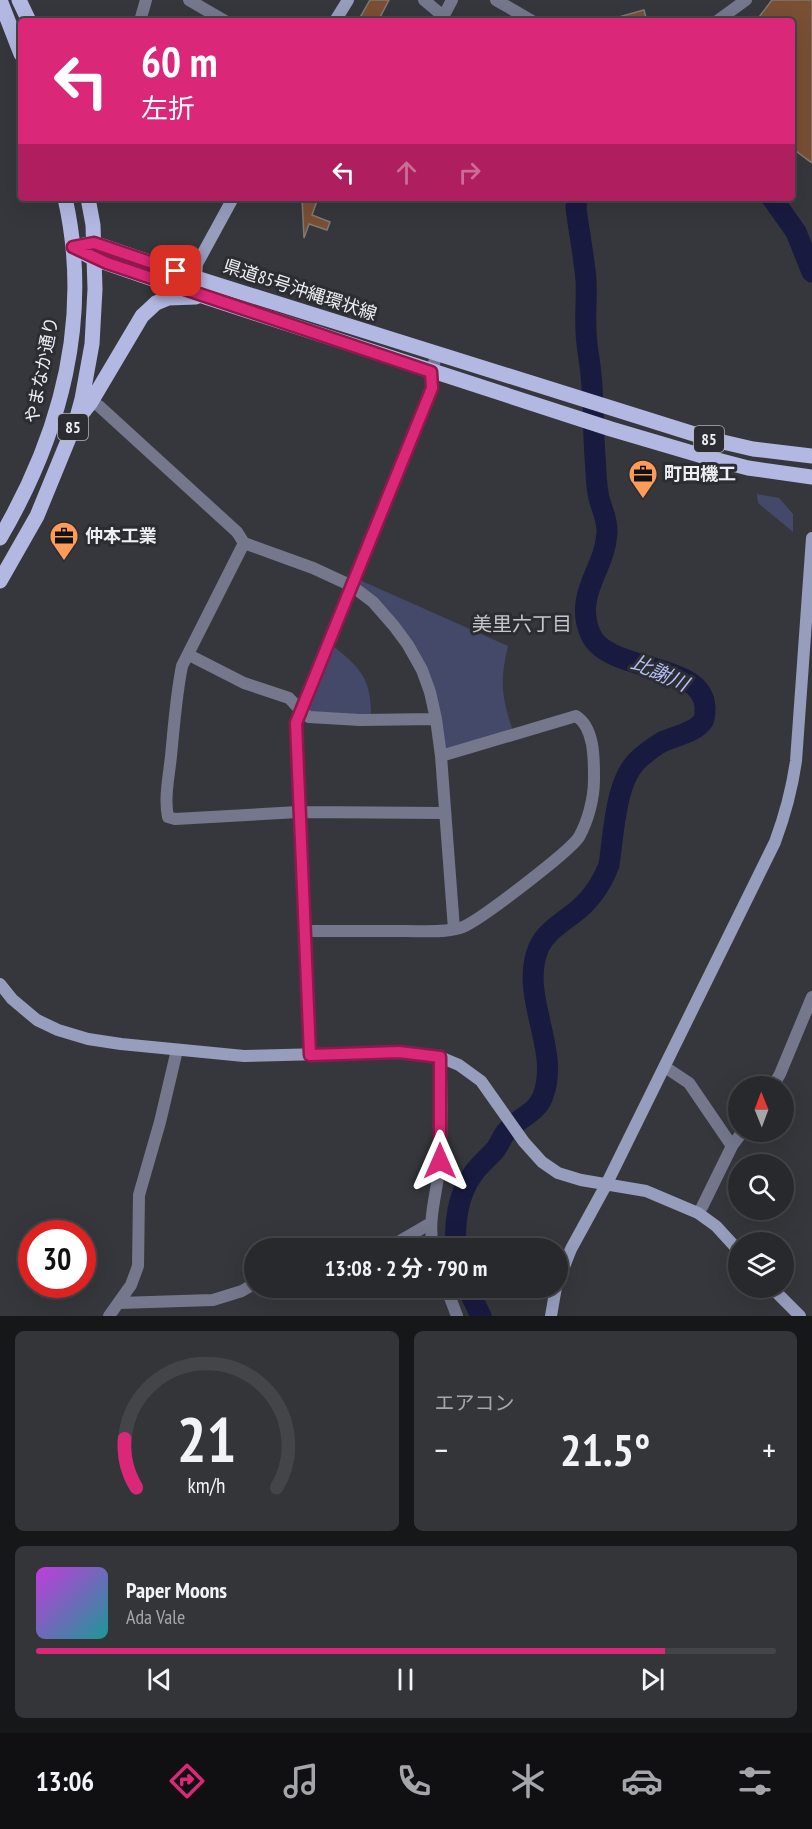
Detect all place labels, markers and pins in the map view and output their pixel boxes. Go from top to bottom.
pin [150,245,201,296]
office icon: 町田機工 [627,458,659,500]
place label: 町田機工 [664,462,736,485]
office icon: 仲本工業 [48,520,80,562]
place label: 仲本工業 [85,524,157,547]

